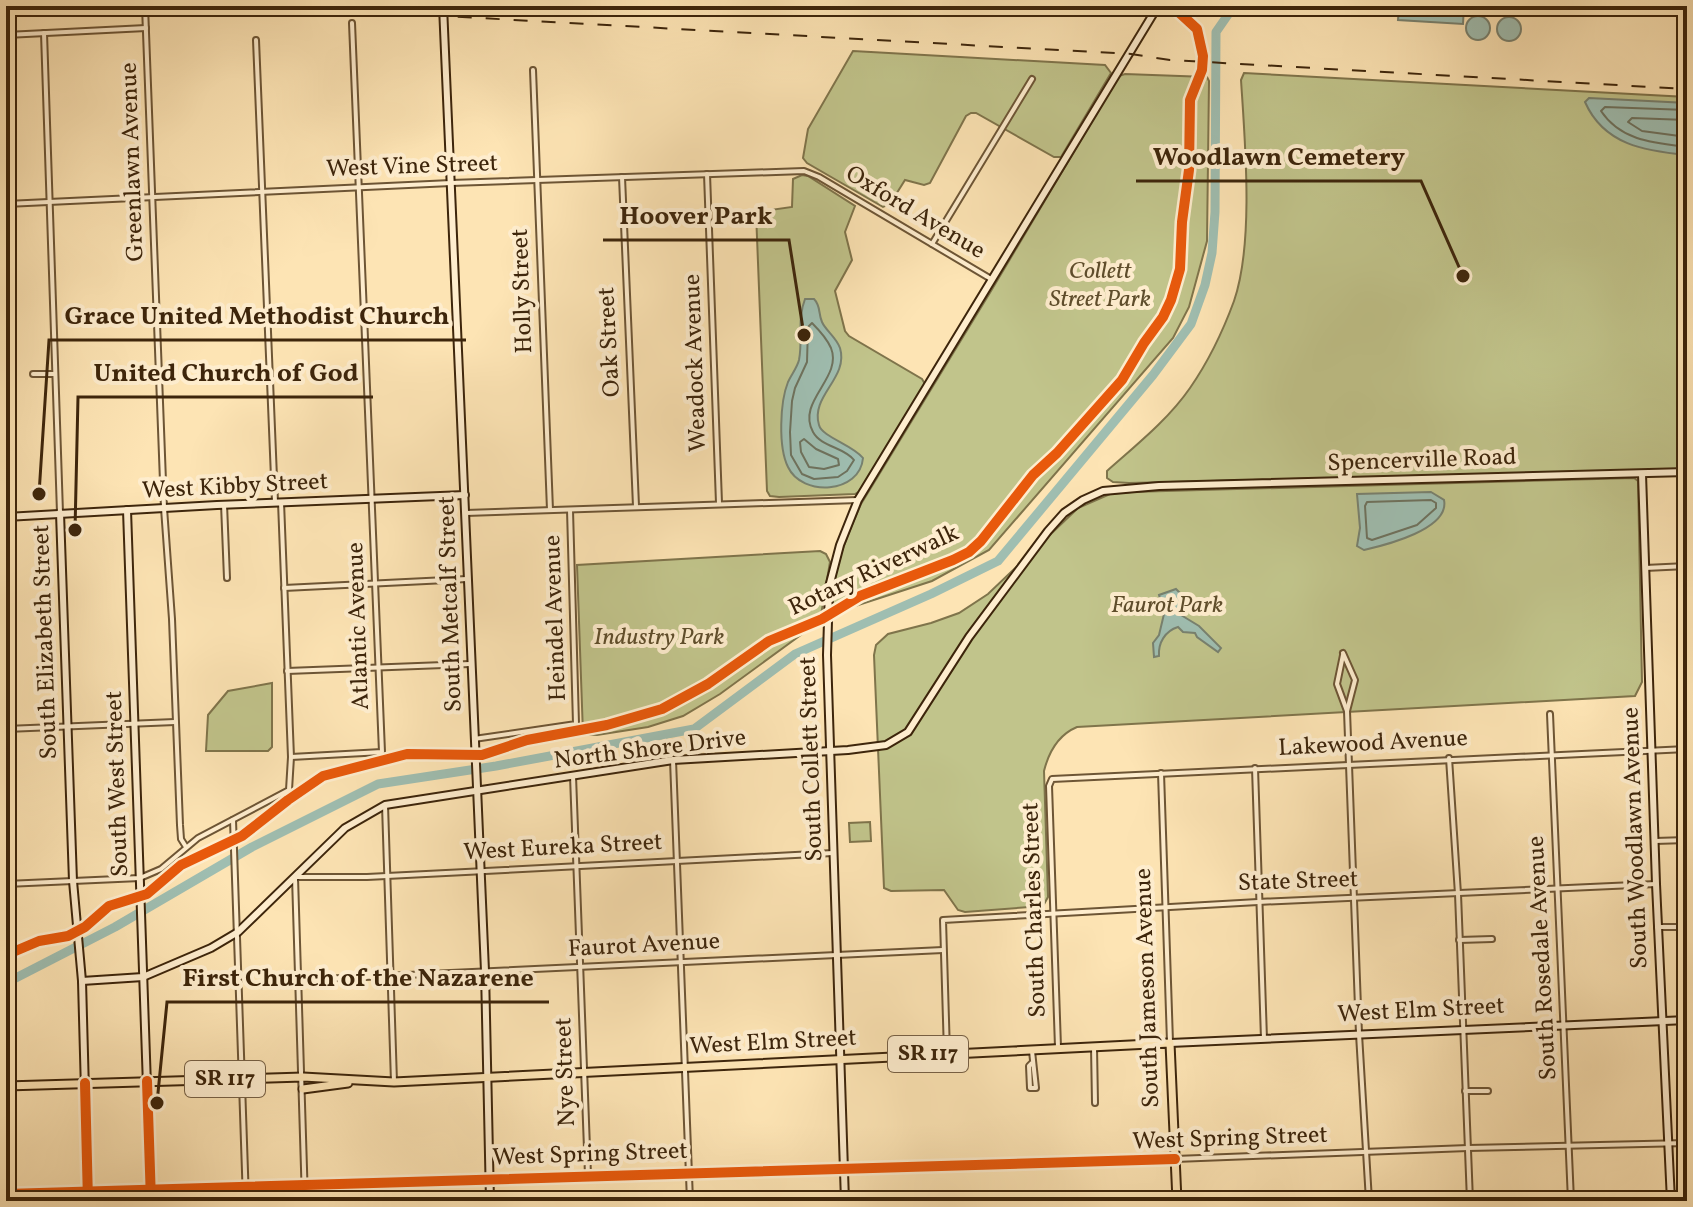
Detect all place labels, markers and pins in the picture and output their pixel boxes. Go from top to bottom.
callout: Woodlawn Cemetery [1136,131,1421,181]
callout: Hoover Park [603,190,789,240]
callout: Grace United Methodist Church [49,290,466,340]
callout: United Church of God [78,347,373,397]
callout: First Church of the Nazarene [167,952,549,1002]

